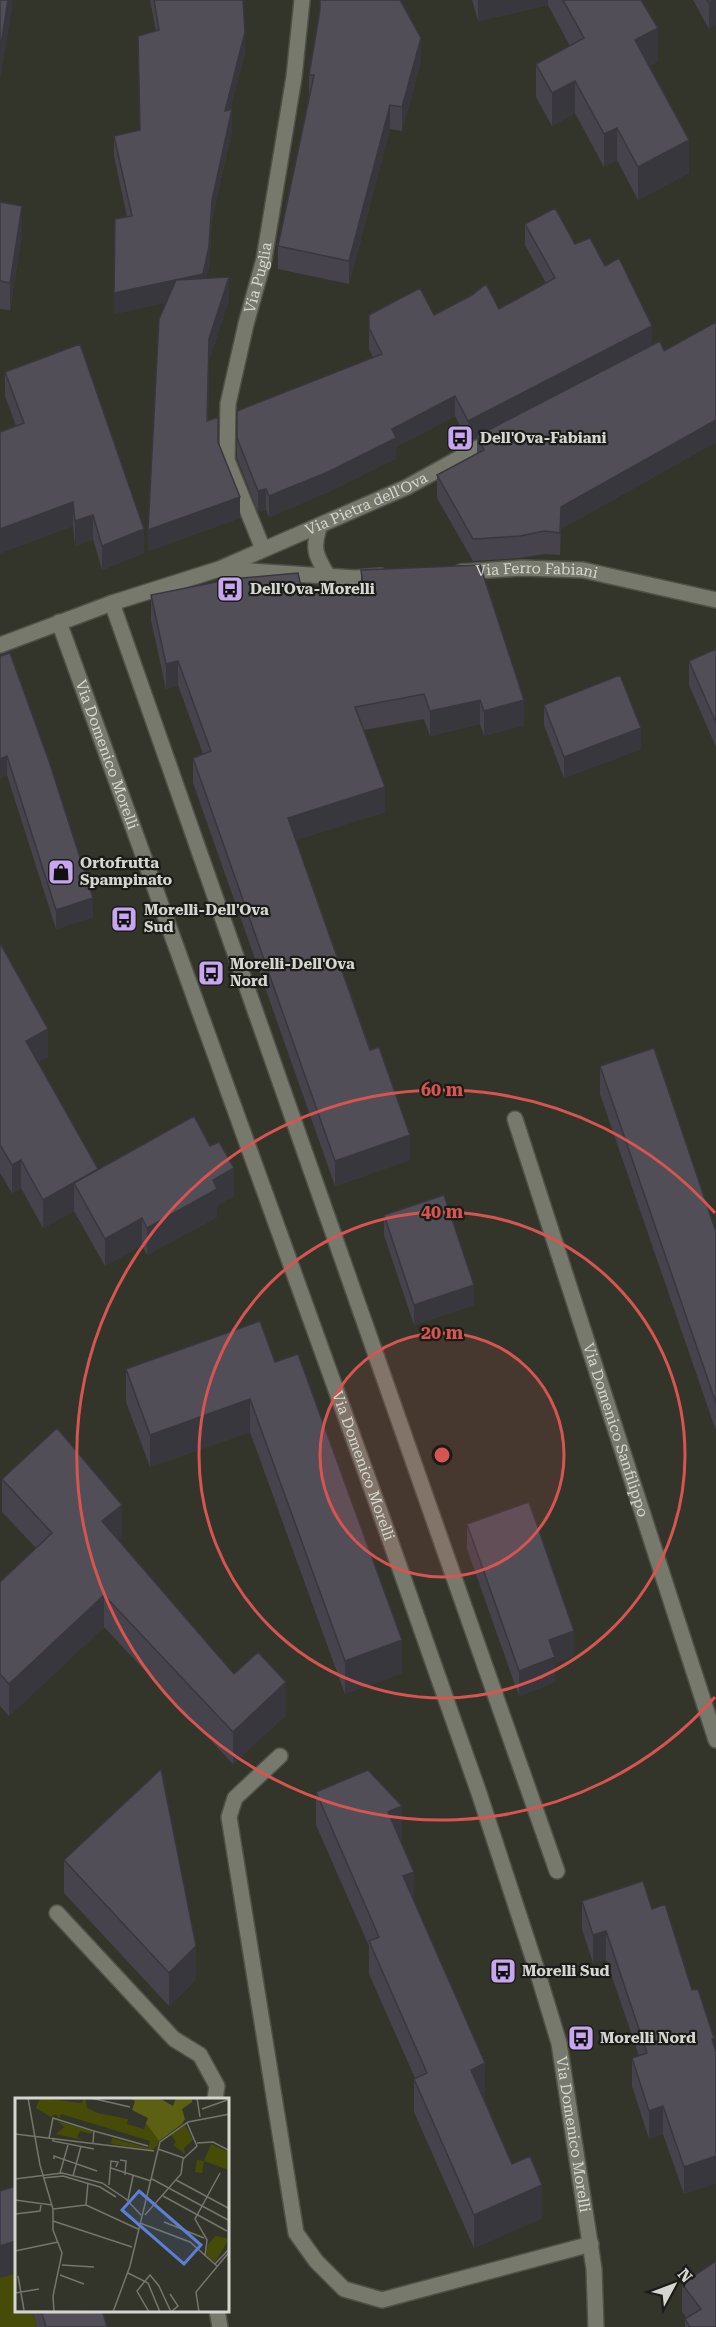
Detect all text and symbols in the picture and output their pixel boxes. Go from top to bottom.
street label: Via Puglia [240,241,276,315]
bus stop icon: Dell'Ova-Fabiani [445,423,475,453]
place label: Dell'Ova-Fabiani [480,429,607,447]
street label: Via Pietra dell'Ova [303,468,431,539]
street label: Via Ferro Fabiani [475,559,600,582]
bus stop icon: Dell'Ova-Morelli [215,574,245,604]
place label: Dell'Ova-Morelli [250,580,375,598]
street label: Via Domenico Morelli [72,677,142,832]
place label: Ortofrutta Spampinato [80,854,173,889]
shop icon: Ortofrutta Spampinato [46,857,76,887]
place label: Morelli-Dell'Ova Sud [144,901,269,936]
bus stop icon: Morelli-Dell'Ova Sud [109,904,139,934]
place label: Morelli-Dell'Ova Nord [230,955,355,990]
bus stop icon: Morelli-Dell'Ova Nord [196,958,226,988]
text: 60 m [421,1079,464,1100]
text: 40 m [421,1201,464,1222]
text: 20 m [421,1322,464,1343]
street label: Via Domenico Sanfilippo [579,1341,652,1519]
street label: Via Domenico Morelli [328,1389,398,1543]
centre of rings [432,1445,452,1465]
bus stop icon: Morelli Sud [488,1956,518,1986]
place label: Morelli Sud [522,1962,610,1980]
bus stop icon: Morelli Nord [566,2023,596,2053]
place label: Morelli Nord [600,2029,696,2047]
street label: Via Domenico Morelli [552,2055,594,2214]
inset map [15,2098,230,2312]
north arrow [644,2255,704,2315]
text: N [674,2265,696,2286]

